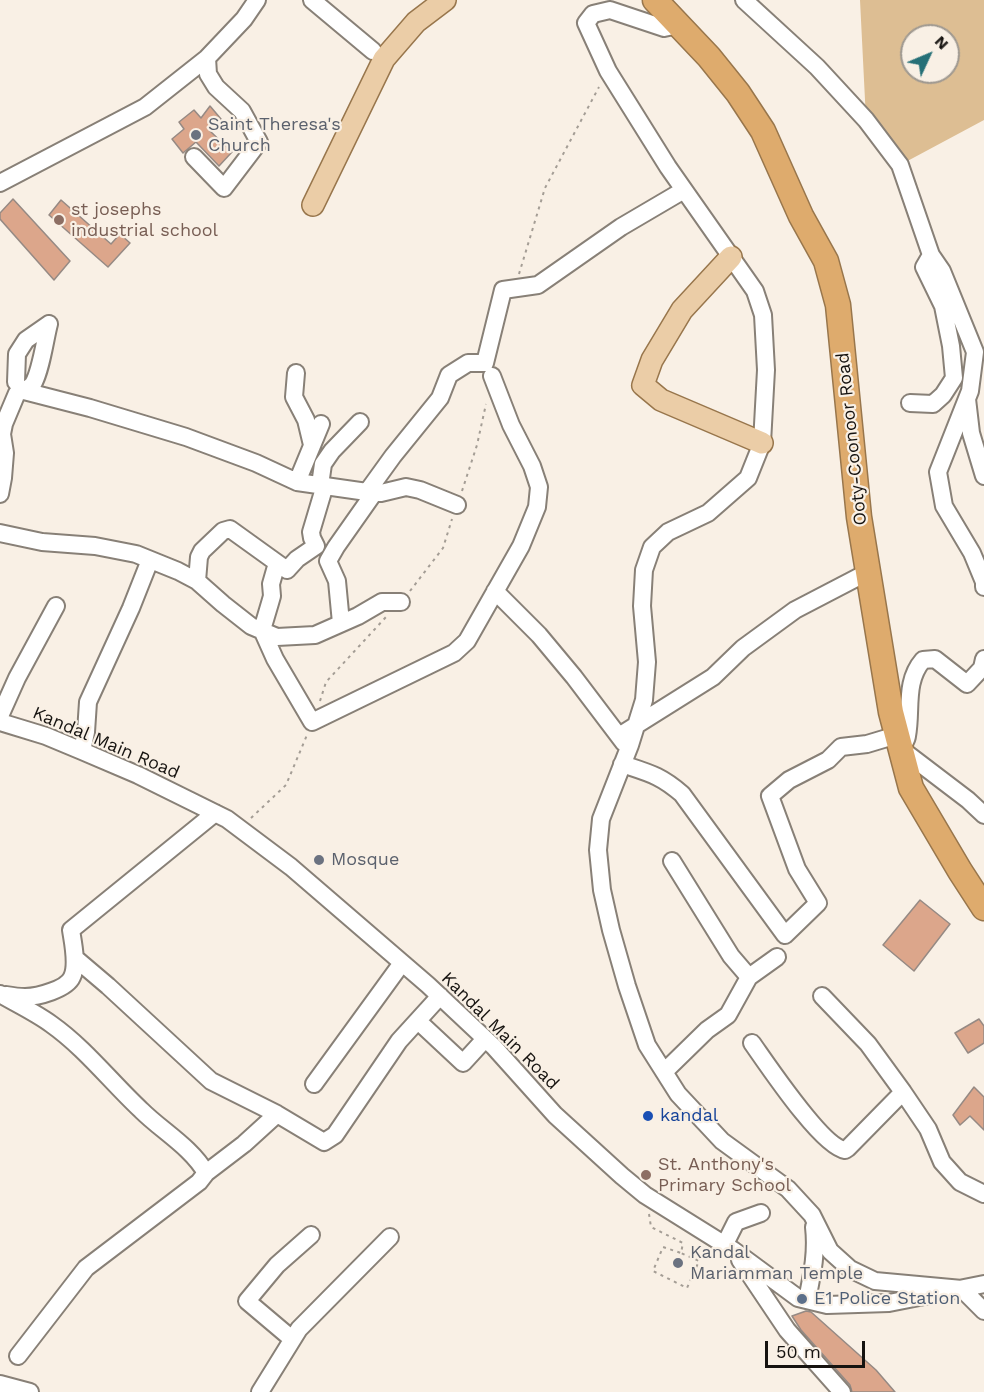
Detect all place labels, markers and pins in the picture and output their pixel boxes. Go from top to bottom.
place label: Saint Theresa's Church [208,114,341,156]
marker: Saint Theresa's Church [189,128,203,142]
place label: st josephs industrial school [71,199,218,242]
marker: st josephs industrial school [52,213,66,227]
place label: Mosque [331,849,399,871]
marker: Mosque [312,853,326,867]
place label: kandal [660,1105,718,1127]
marker: kandal [641,1109,655,1123]
place label: St. Anthony's Primary School [658,1154,791,1196]
marker: St. Anthony's Primary School [639,1168,653,1182]
place label: Kandal Mariamman Temple [690,1242,863,1284]
marker: Kandal Mariamman Temple [671,1256,685,1270]
place label: E1 Police Station [814,1288,960,1310]
marker: E1 Police Station [795,1292,809,1306]

